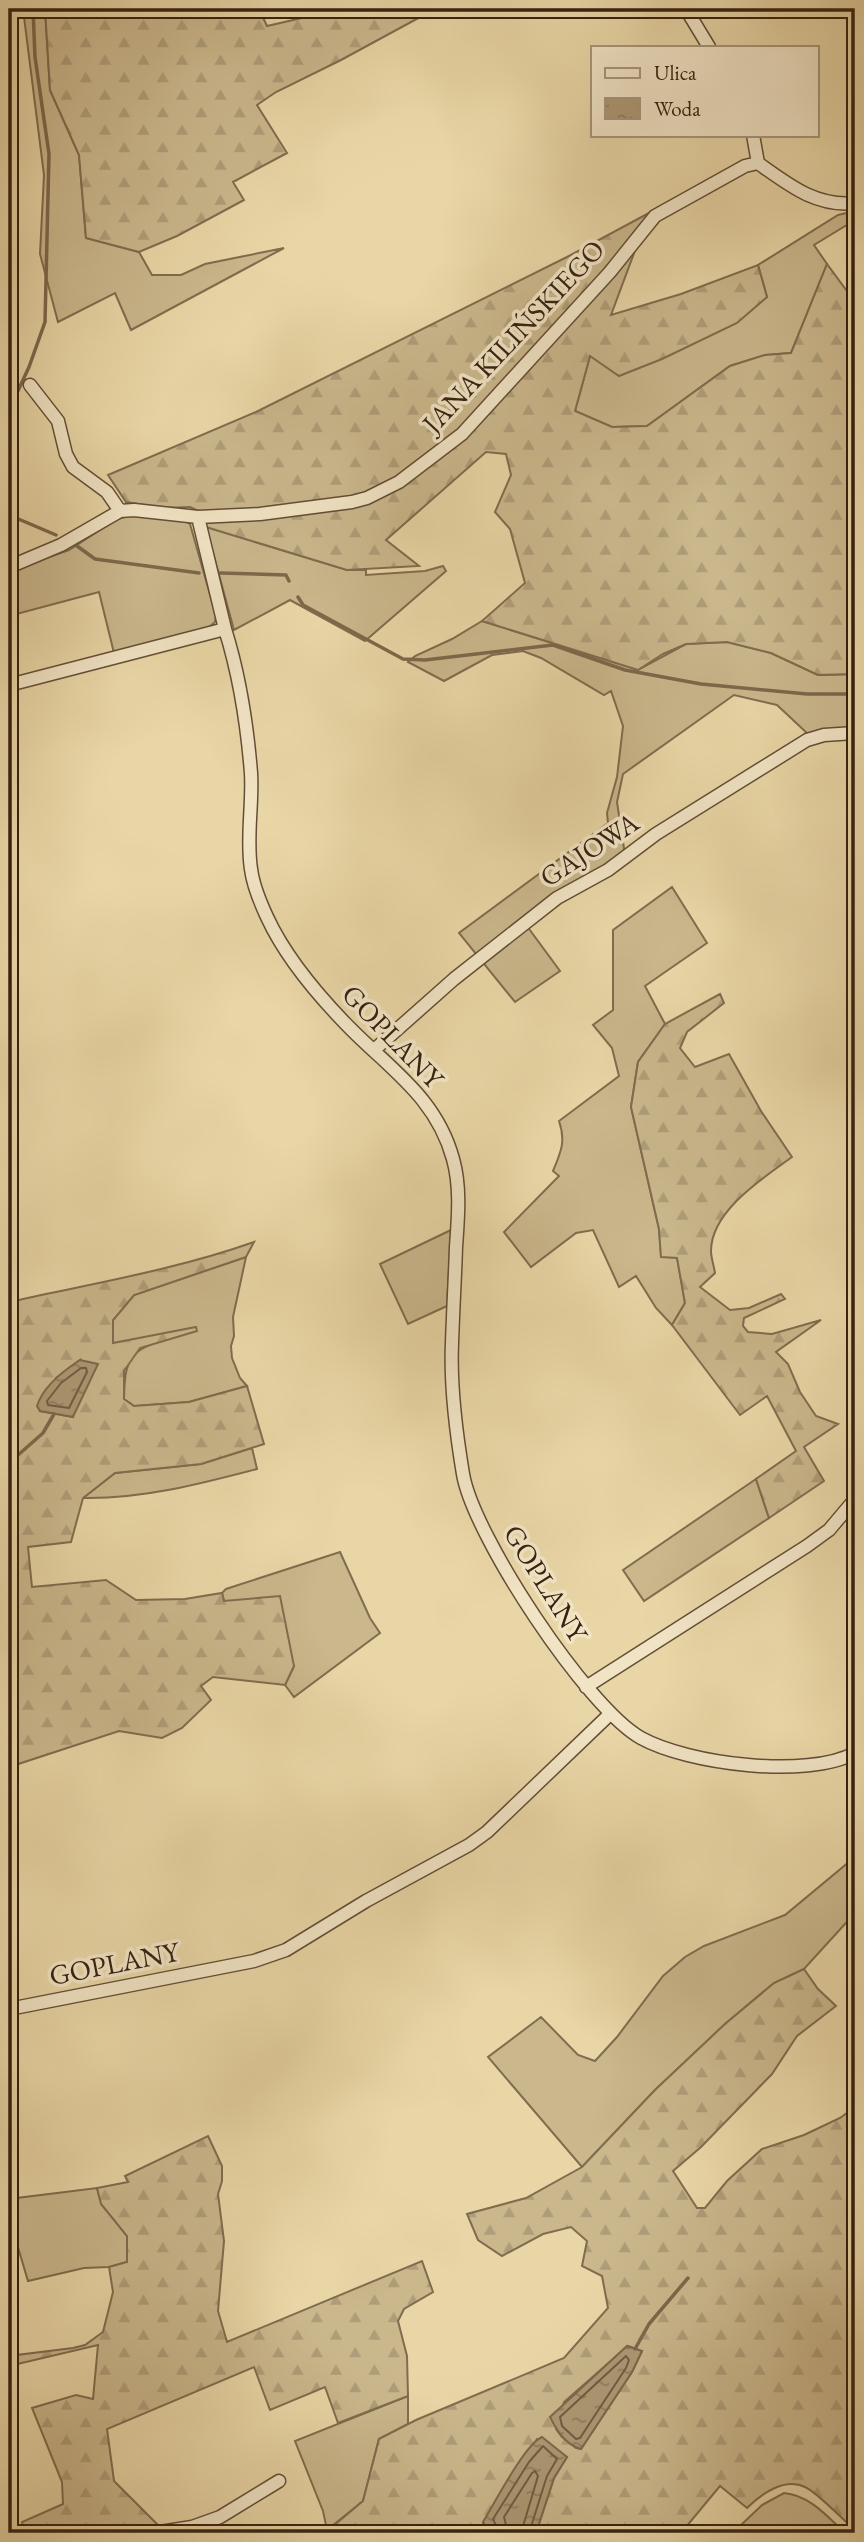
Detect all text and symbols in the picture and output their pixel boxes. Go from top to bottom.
legend [591,46,818,136]
text: Ulica [654,59,697,86]
text: Woda [654,95,701,122]
street label: JANA KILIŃSKIEGO [413,232,612,442]
street label: GAJOWA [533,803,646,894]
street label: GOPLANY [334,976,453,1097]
street label: GOPLANY [496,1518,597,1650]
street label: GOPLANY [46,1932,184,1993]

